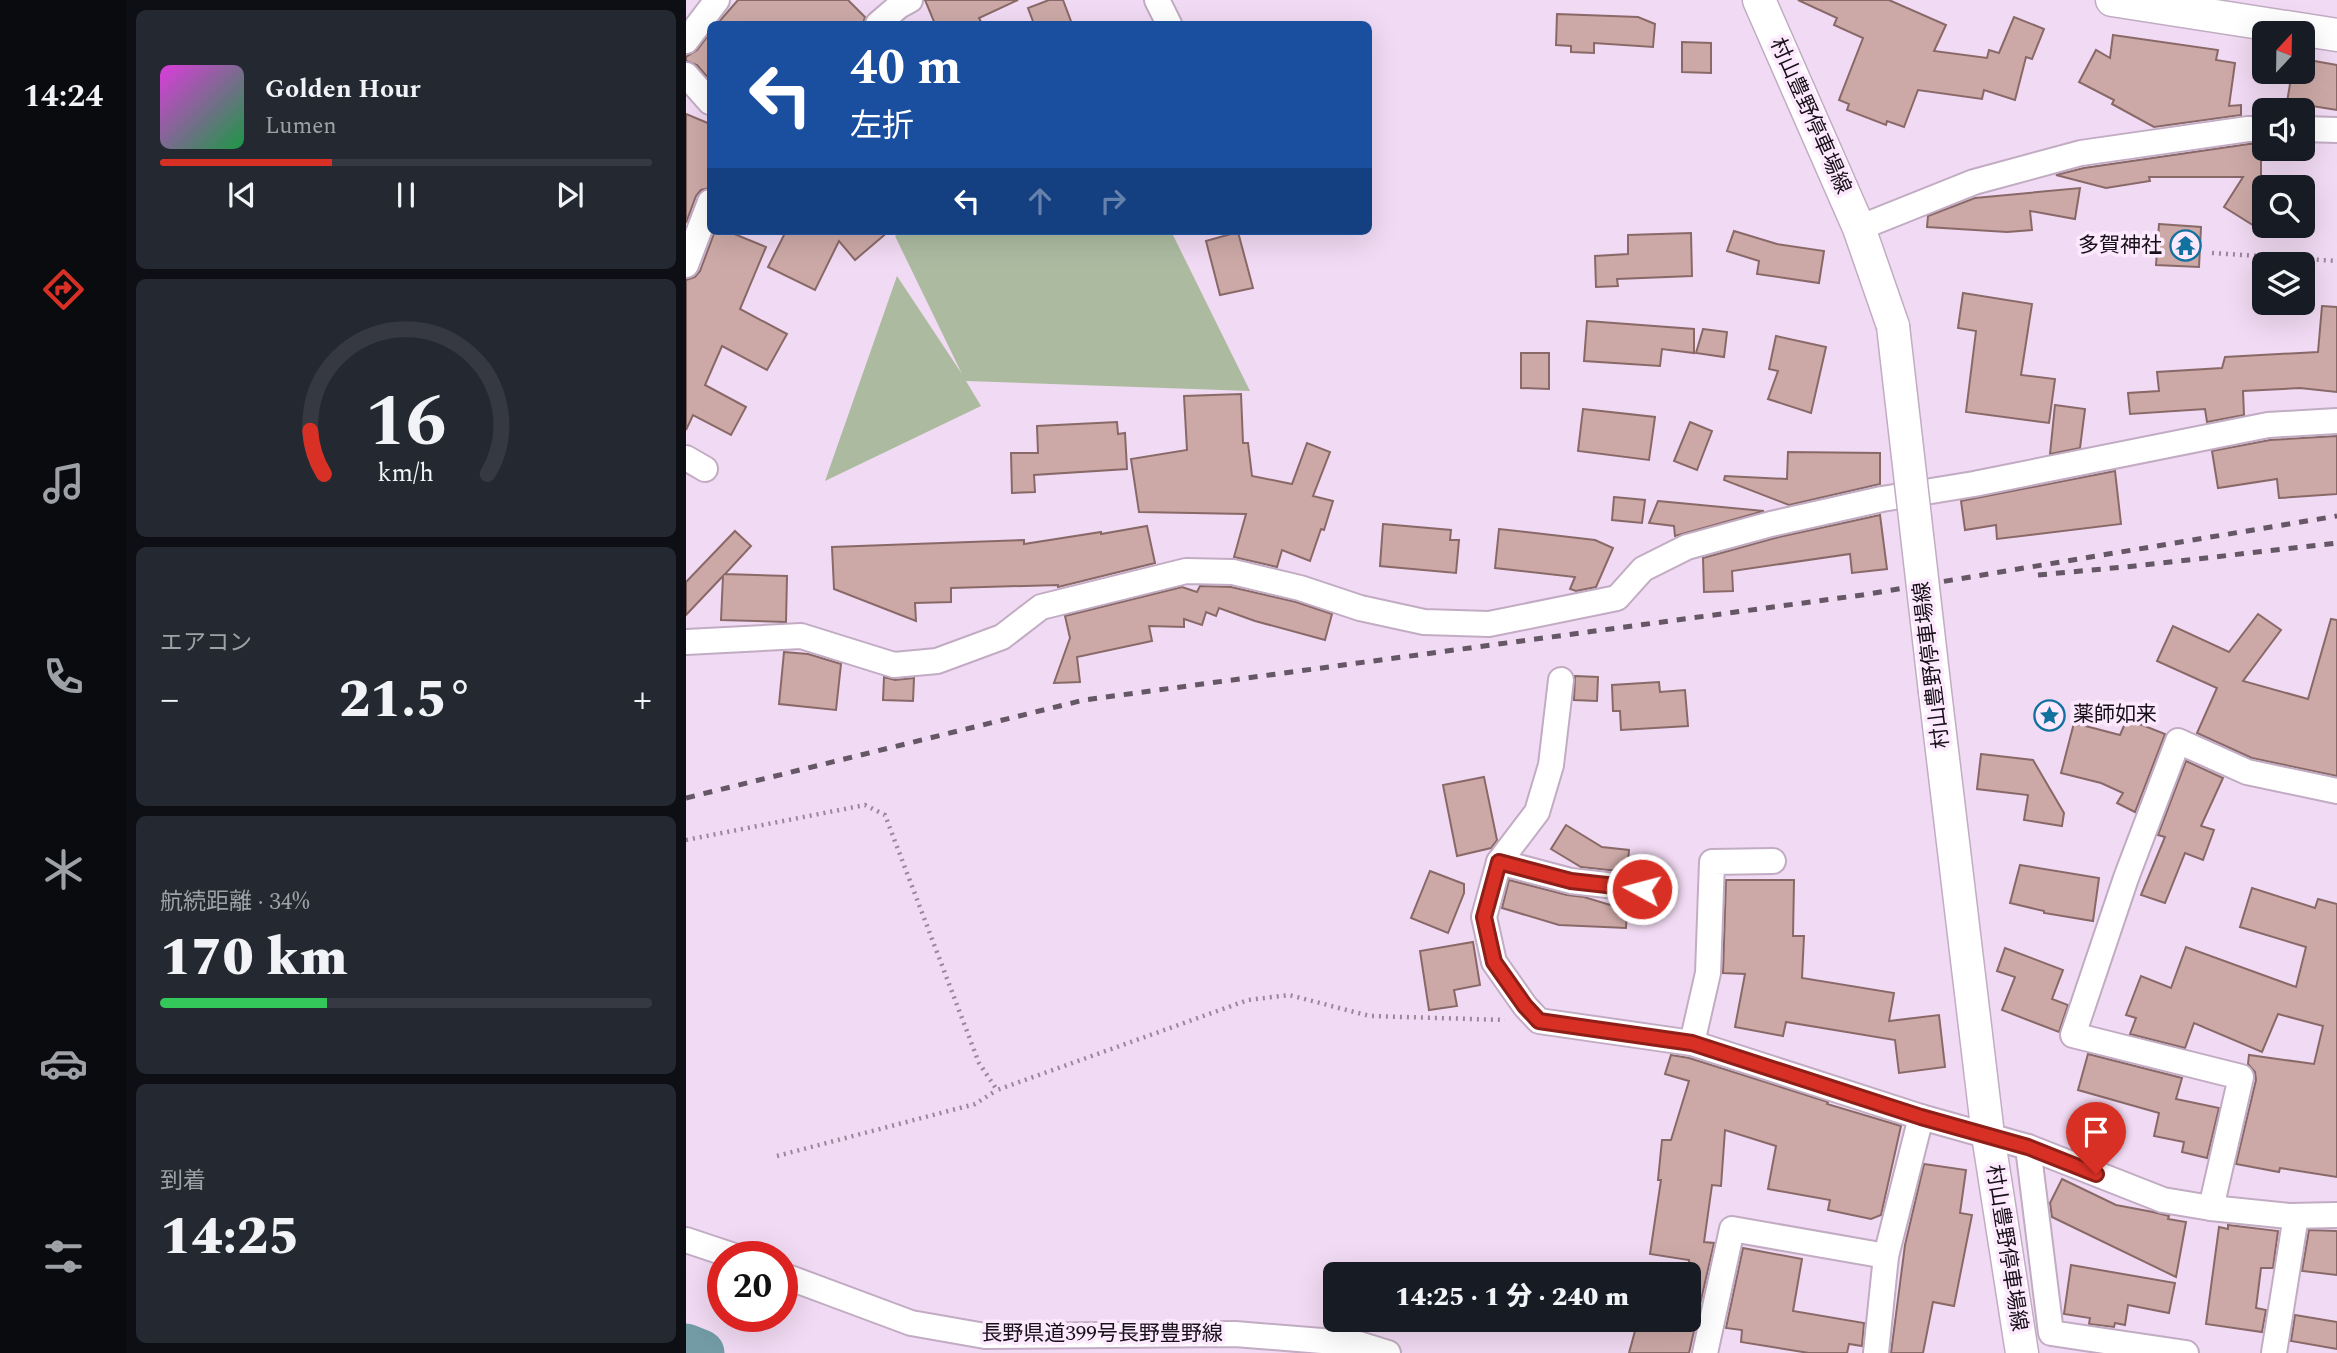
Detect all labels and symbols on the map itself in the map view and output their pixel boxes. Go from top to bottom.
north arrow [2252,21,2315,84]
street label: 村山豊野停車場線 [1761,33,1859,199]
temple icon: 多賀神社 [2168,229,2202,263]
place label: 多賀神社 [2078,230,2162,262]
street label: 村山豊野停車場線 [1906,580,1958,750]
place icon: 薬師如来 [2033,698,2067,732]
place label: 薬師如来 [2073,699,2157,731]
position arrow [1605,852,1679,926]
pin [2066,1102,2126,1174]
street label: 村山豊野停車場線 [1977,1163,2035,1333]
speed limit sign: 20 [707,1241,798,1332]
street label: 長野県道399号長野豊野線 [981,1318,1223,1350]

